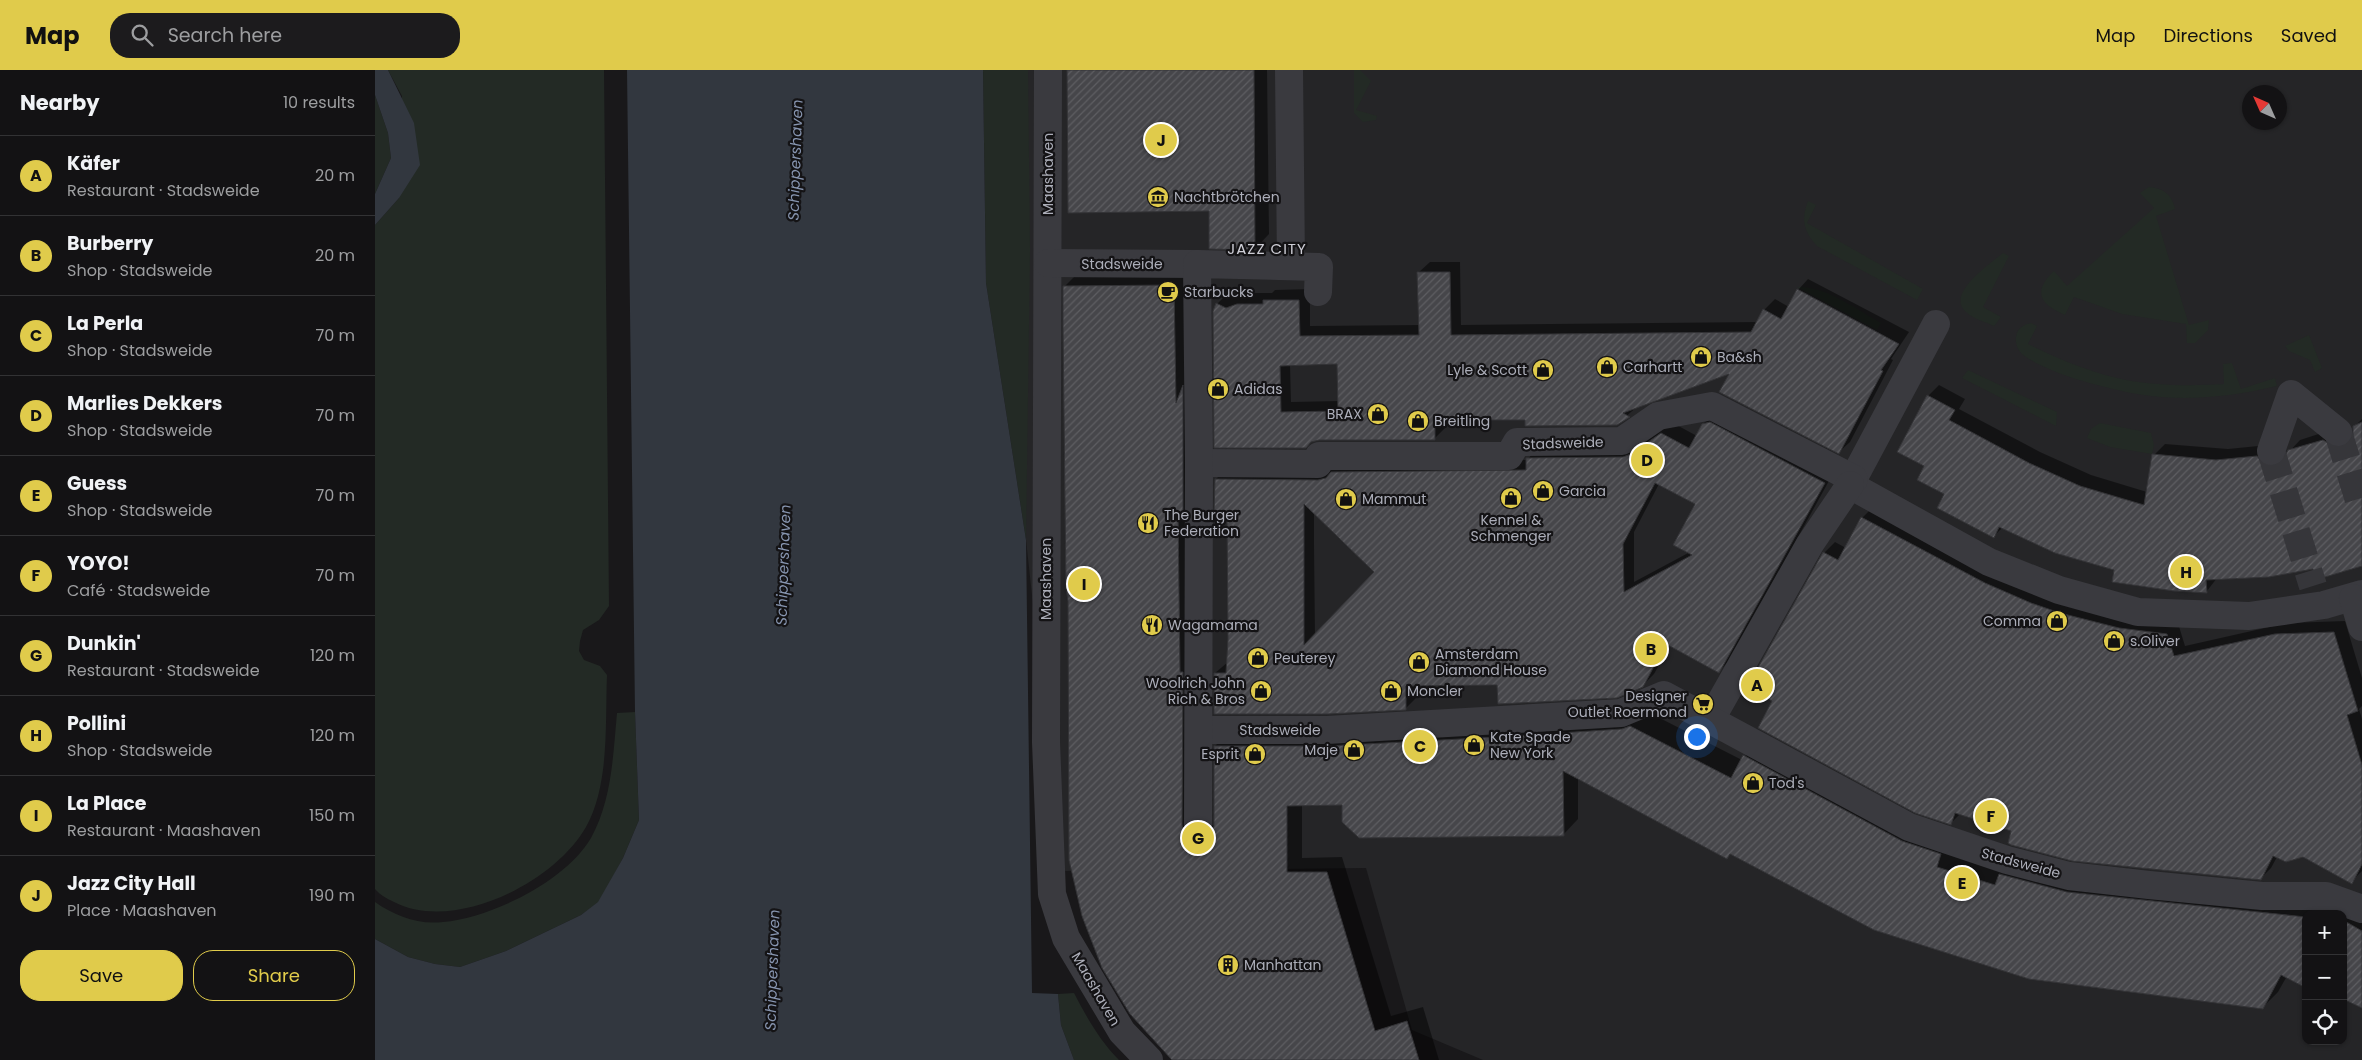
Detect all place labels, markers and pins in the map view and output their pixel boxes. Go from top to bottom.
pin: J [1145,121,1177,159]
museum icon: Nachtbrötchen [1146,185,1170,209]
place label: Nachtbrötchen [1174,187,1280,207]
cafe icon: Starbucks [1156,280,1180,304]
place label: Starbucks [1184,282,1253,302]
shop icon: Ba&sh [1689,345,1713,369]
place label: Ba&sh [1717,347,1762,367]
shop icon: Carhartt [1595,355,1619,379]
place label: Carhartt [1623,357,1682,377]
shop icon: Lyle & Scott [1531,358,1555,382]
place label: Lyle & Scott [1447,360,1527,380]
shop icon: Adidas [1206,377,1230,401]
place label: Adidas [1234,379,1283,399]
shop icon: BRAX [1366,402,1390,426]
place label: BRAX [1327,404,1362,424]
shop icon: Breitling [1406,409,1430,433]
place label: Breitling [1434,411,1490,431]
pin: D [1631,441,1663,479]
shop icon: Garcia [1531,479,1555,503]
place label: Garcia [1559,481,1606,501]
shop icon: Kennel & Schmenger [1499,486,1523,510]
shop icon: Mammut [1334,487,1358,511]
place label: Mammut [1362,489,1426,509]
place label: The Burger Federation [1164,505,1239,541]
place label: Kennel & Schmenger [1470,510,1552,546]
restaurant icon: The Burger Federation [1136,511,1160,535]
pin: H [2170,553,2202,591]
pin: I [1068,565,1100,603]
shop icon: Comma [2045,609,2069,633]
place label: Comma [1983,611,2041,631]
restaurant icon: Wagamama [1140,613,1164,637]
place label: Wagamama [1168,615,1258,635]
shop icon: s.Oliver [2102,629,2126,653]
pin: B [1635,630,1667,668]
place label: s.Oliver [2130,631,2180,651]
place label: Amsterdam Diamond House [1435,644,1547,680]
shop icon: Peuterey [1246,646,1270,670]
place label: Peuterey [1274,648,1335,668]
shop icon: Amsterdam Diamond House [1407,650,1431,674]
pin: A [1741,666,1773,704]
place label: Woolrich John Rich & Bros [1146,673,1245,709]
shop icon: Woolrich John Rich & Bros [1249,679,1273,703]
shop icon: Moncler [1379,679,1403,703]
place label: Moncler [1407,681,1463,701]
place label: Designer Outlet Roermond [1568,686,1687,722]
supermarket icon: Designer Outlet Roermond [1691,692,1715,716]
pin: C [1404,727,1436,765]
place label: Kate Spade New York [1490,727,1571,763]
shop icon: Kate Spade New York [1462,733,1486,757]
shop icon: Maje [1342,738,1366,762]
place label: Maje [1304,740,1338,760]
shop icon: Esprit [1243,742,1267,766]
place label: Esprit [1201,744,1239,764]
shop icon: Tod's [1741,771,1765,795]
place label: Tod's [1769,773,1805,793]
pin: F [1975,797,2007,835]
pin: G [1182,819,1214,857]
pin: E [1946,864,1978,902]
building icon: Manhattan [1216,953,1240,977]
place label: Manhattan [1244,955,1322,975]

